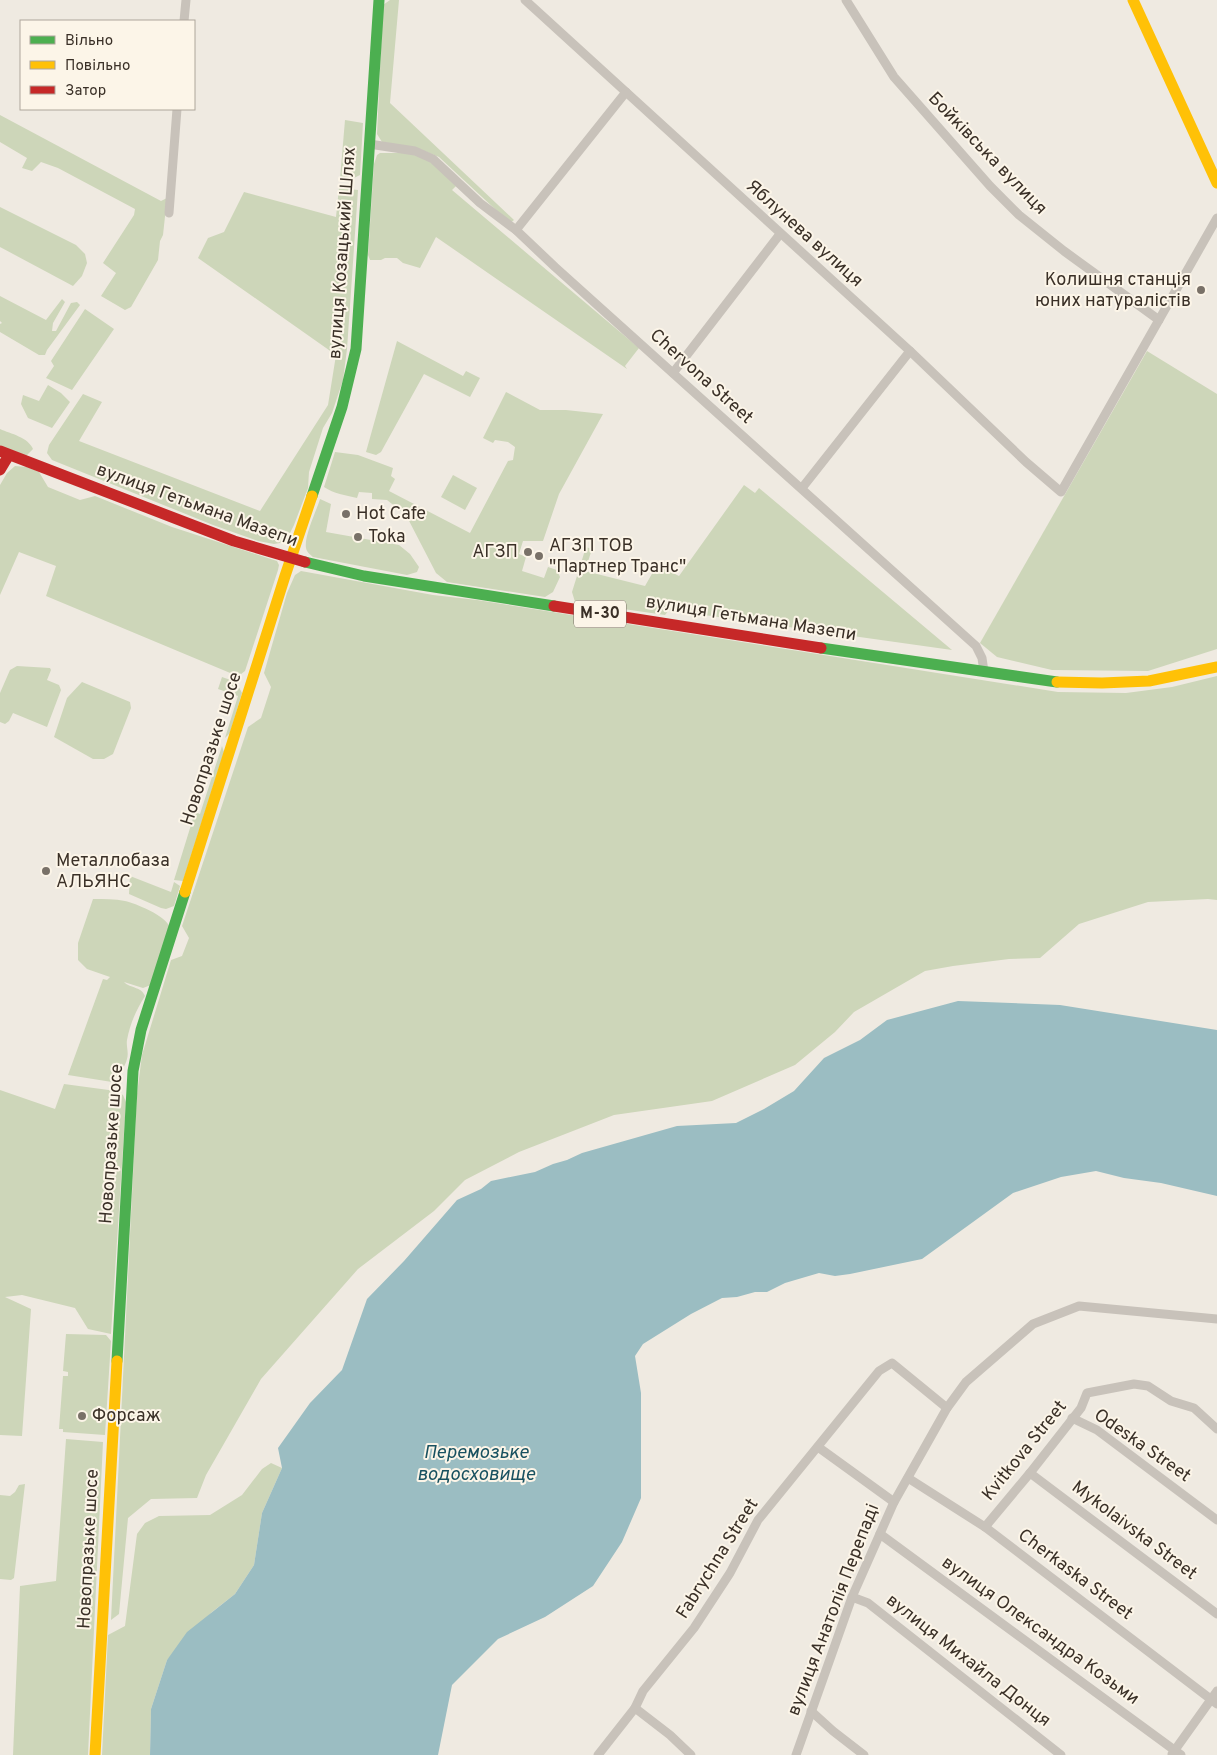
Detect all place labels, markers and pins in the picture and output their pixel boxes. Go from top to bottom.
place label: Колишня станція юних натуралістів [1035,269,1191,313]
marker: Колишня станція юних натуралістів [1195,284,1207,296]
place label: Hot Cafe [356,503,426,526]
marker: Hot Cafe [340,508,352,520]
place label: Toka [368,526,406,549]
marker: Toka [352,531,364,543]
place label: АГЗП ТОВ "Партнер Транс" [549,535,686,579]
place label: АГЗП [472,541,518,564]
marker: АГЗП [522,546,534,558]
marker: АГЗП ТОВ "Партнер Транс" [533,550,545,562]
place label: Металлобаза АЛЬЯНС [56,850,170,894]
marker: Металлобаза АЛЬЯНС [40,865,52,877]
place label: Форсаж [92,1405,161,1428]
marker: Форсаж [76,1410,88,1422]

